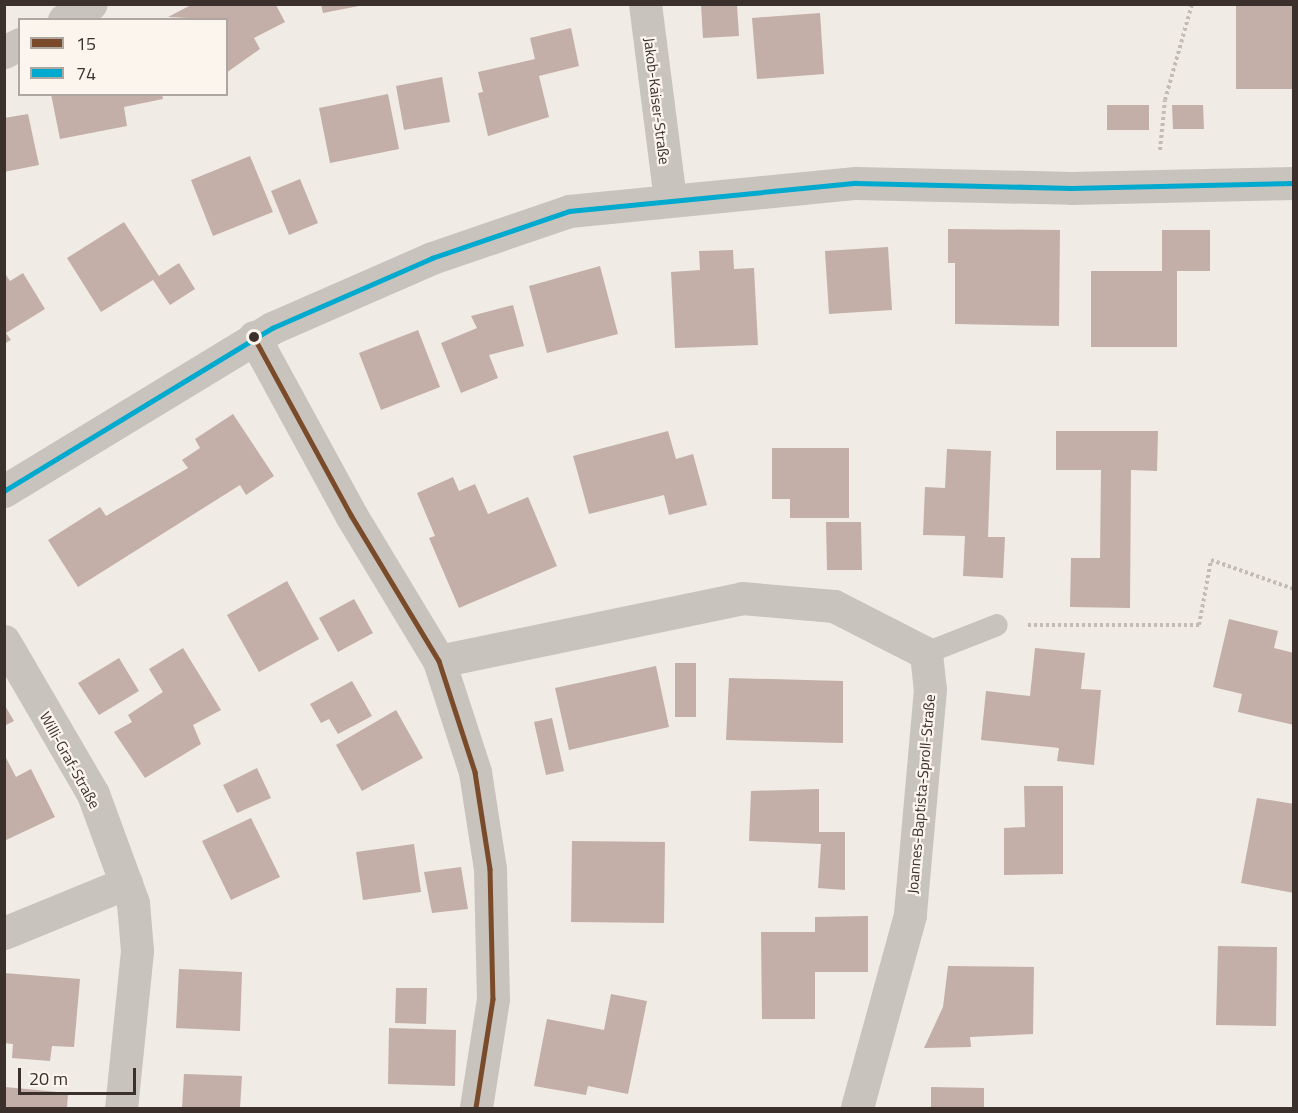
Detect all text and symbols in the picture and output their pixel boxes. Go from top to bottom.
legend [18,18,228,96]
text: 15 [76,30,96,57]
street label: Jakob-Kaiser-Straße [640,36,674,166]
text: 74 [76,60,96,87]
unlabelled marker [248,331,260,343]
street label: Joannes-Baptista-Sproll-Straße [903,694,939,894]
street label: Willi-Graf-Straße [36,708,104,812]
scale bar [21,1056,140,1094]
text: 20 m [29,1065,68,1092]

